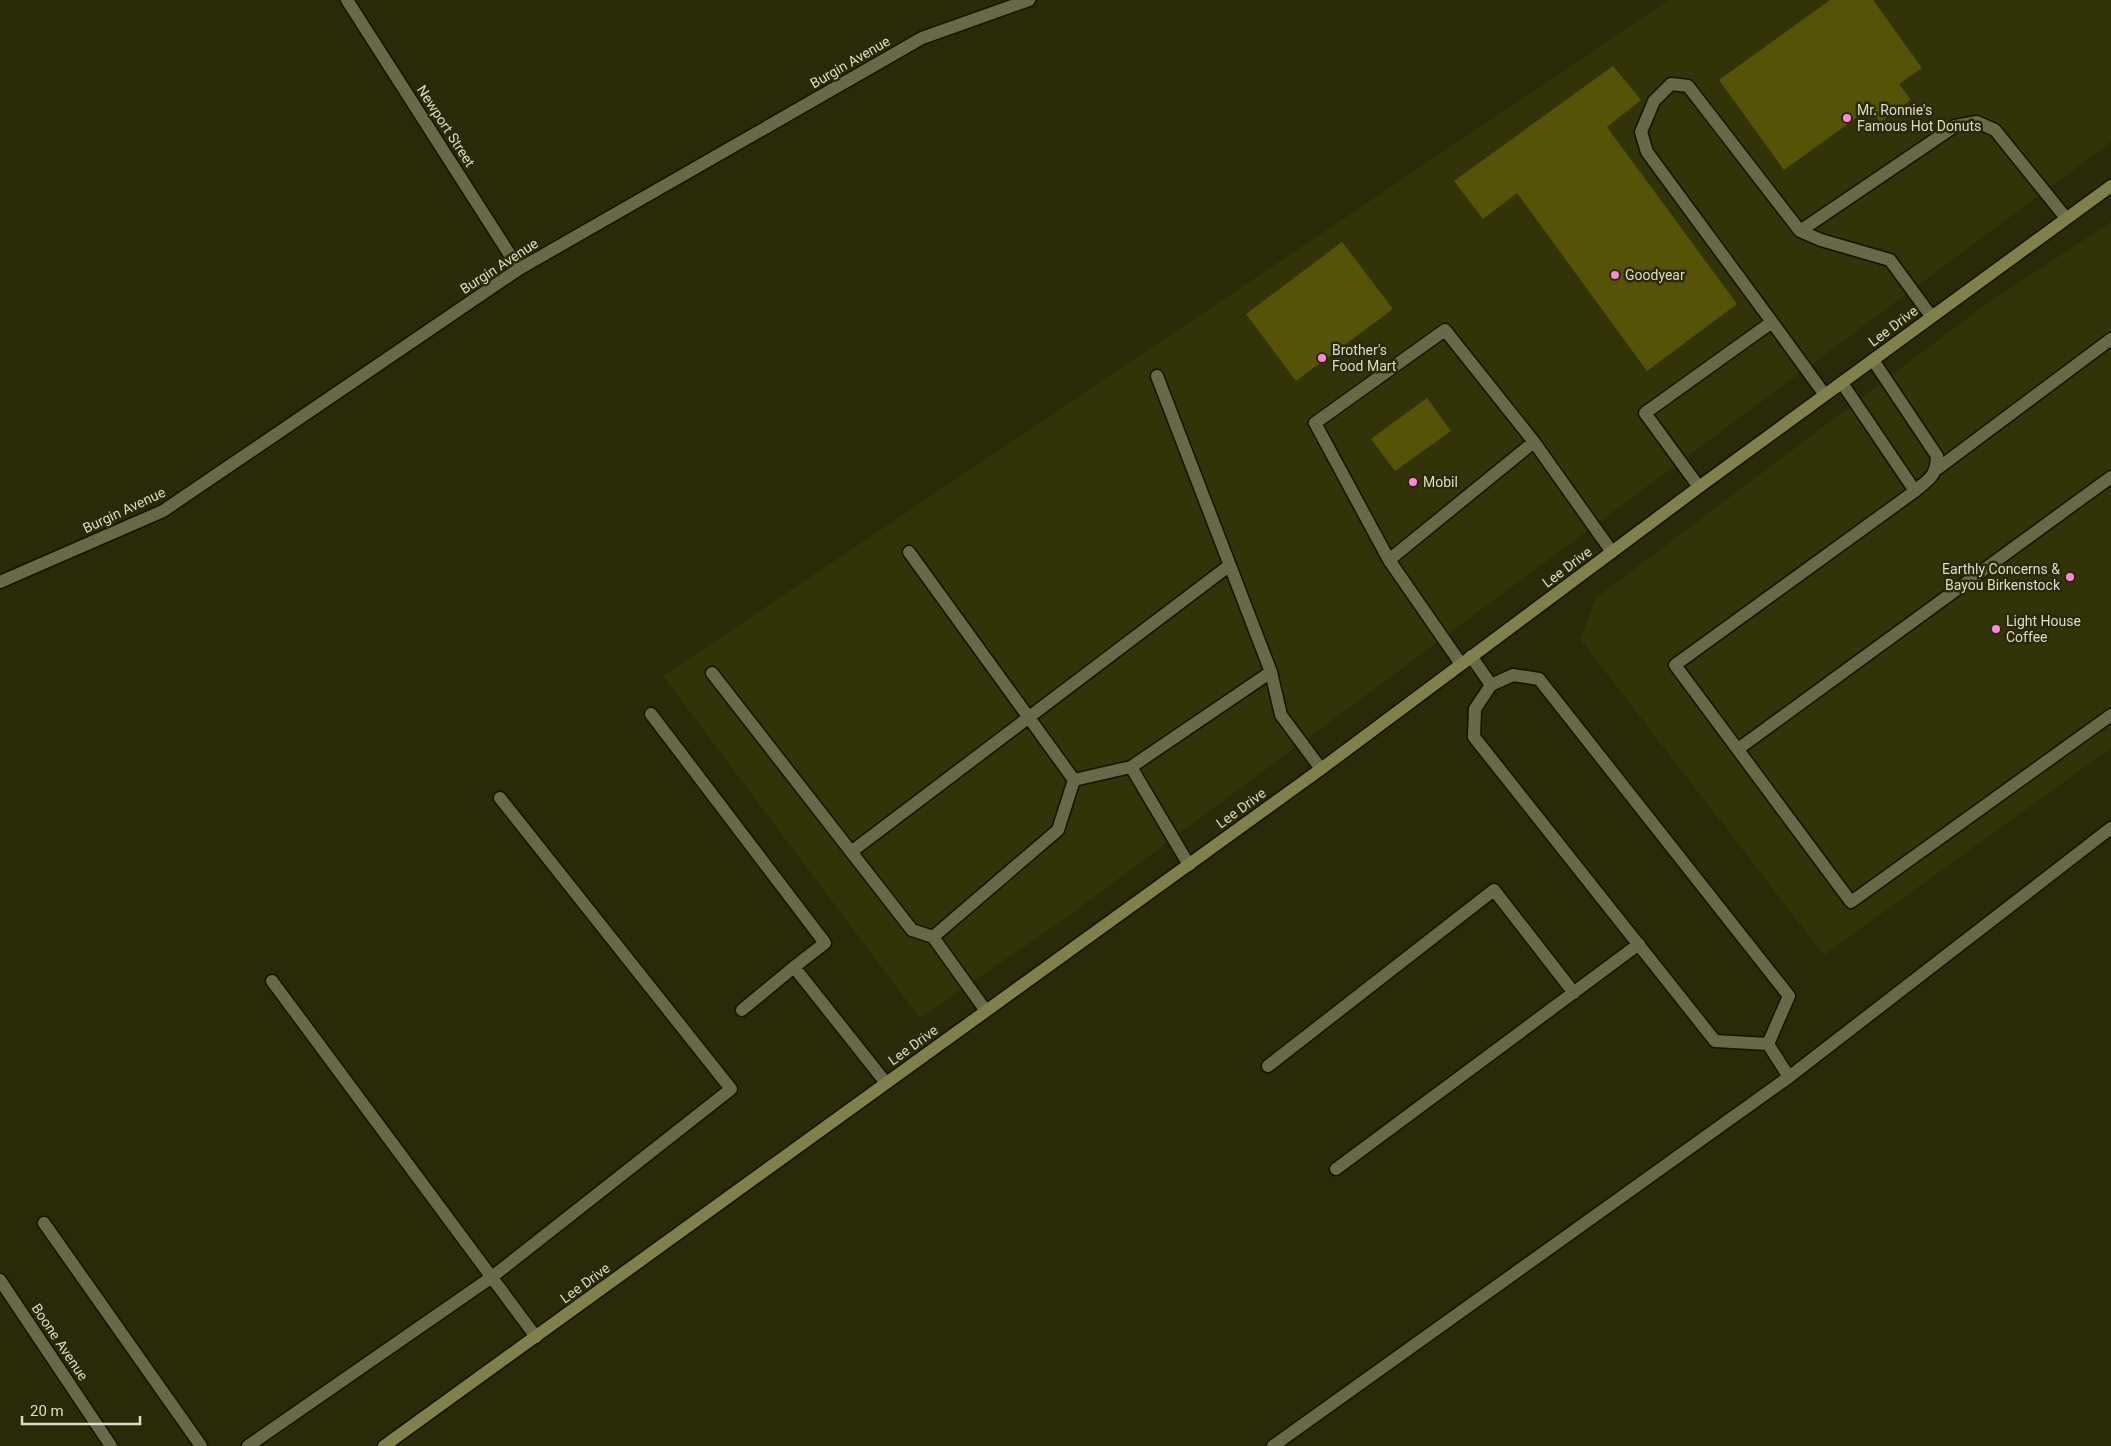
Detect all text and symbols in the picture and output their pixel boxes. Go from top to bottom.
street label: Burgin Avenue [807,33,893,91]
street label: Newport Street [414,82,478,170]
place label: Mr. Ronnie's Famous Hot Donuts [1857,102,1981,134]
marker: Mr. Ronnie's Famous Hot Donuts [1841,112,1853,124]
street label: Burgin Avenue [457,235,541,297]
place label: Goodyear [1625,267,1685,283]
marker: Goodyear [1609,269,1621,281]
street label: Lee Drive [1865,302,1921,350]
place label: Brother's Food Mart [1332,342,1397,374]
marker: Brother's Food Mart [1316,352,1328,364]
place label: Mobil [1423,474,1458,490]
marker: Mobil [1407,476,1419,488]
street label: Burgin Avenue [80,484,168,536]
street label: Lee Drive [1539,543,1595,591]
place label: Earthly Concerns & Bayou Birkenstock [1942,561,2061,593]
marker: Earthly Concerns & Bayou Birkenstock [2064,571,2076,583]
place label: Light House Coffee [2006,613,2081,645]
marker: Light House Coffee [1990,623,2002,635]
street label: Lee Drive [1213,785,1269,831]
street label: Lee Drive [885,1022,941,1068]
street label: Lee Drive [557,1260,613,1306]
street label: Boone Avenue [28,1301,92,1383]
scale bar [22,1394,140,1426]
text: 20 m [30,1402,64,1420]

